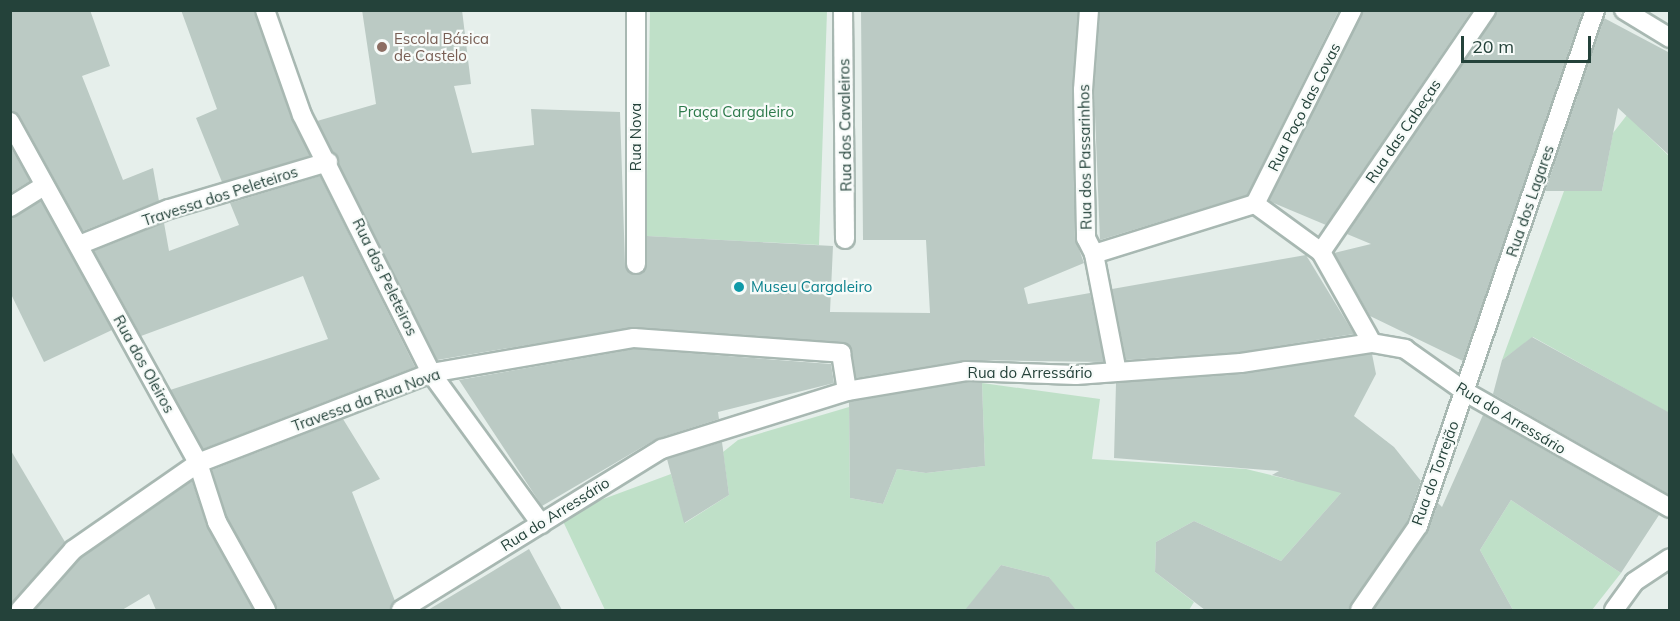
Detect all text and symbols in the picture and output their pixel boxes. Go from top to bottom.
scale bar [1464,24,1594,62]
place label: Escola Básica de Castelo [394,29,489,64]
text: 20 m [1472,35,1514,58]
marker: Escola Básica de Castelo [375,40,389,54]
street label: Rua Poço das Covas [1264,40,1344,174]
street label: Rua dos Cavaleiros [835,58,855,192]
street label: Rua das Cabeças [1362,76,1444,186]
street label: Rua dos Passarinhos [1075,84,1095,230]
street label: Rua Nova [627,103,645,171]
park label: Praça Cargaleiro [678,103,794,121]
street label: Rua dos Lagares [1502,143,1558,259]
street label: Travessa dos Peleteiros [140,162,300,230]
street label: Rua dos Peleteiros [349,215,421,339]
place label: Museu Cargaleiro [751,278,872,296]
marker: Museu Cargaleiro [732,280,746,294]
street label: Rua dos Oleiros [110,312,178,416]
street label: Rua do Arressário [968,364,1092,382]
street label: Travessa da Rua Nova [289,365,443,435]
street label: Rua do Arressário [1453,378,1569,458]
street label: Rua do Torrejão [1408,418,1462,528]
street label: Rua do Arressário [497,473,613,555]

